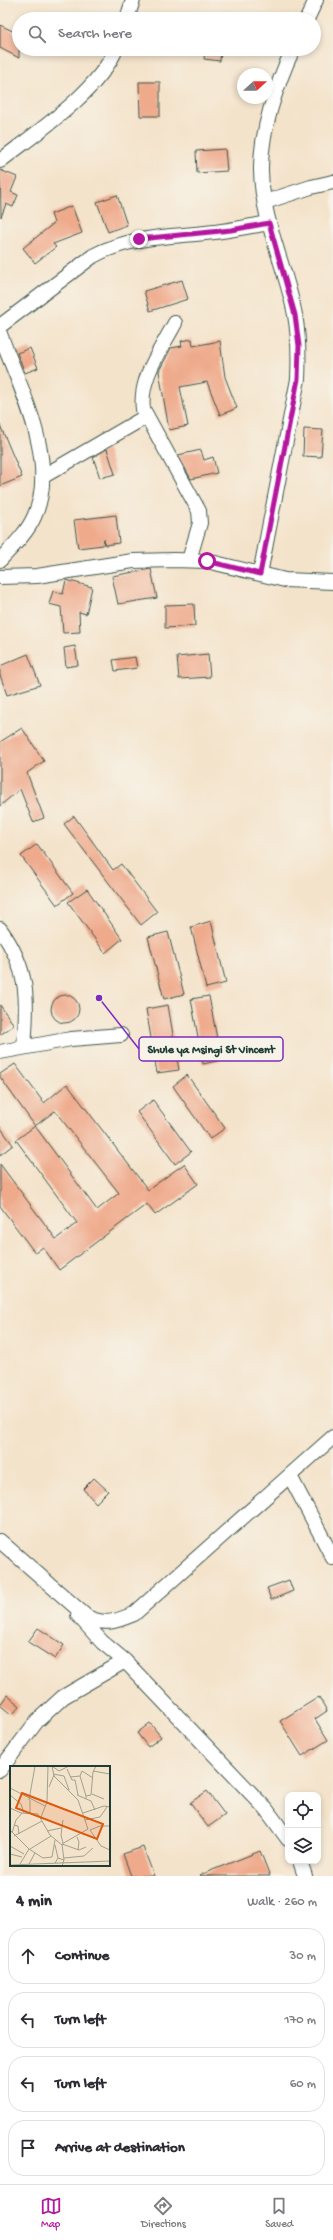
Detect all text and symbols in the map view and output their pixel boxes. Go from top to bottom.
search box [12,12,321,56]
icon: search [26,23,48,45]
text: Search here [58,25,132,43]
north arrow [237,68,273,104]
route end [130,230,148,248]
route start [198,552,216,570]
callout: Shule ya Msingi St Vincent [139,1037,283,1061]
text: Shule ya Msingi St Vincent [147,1044,276,1058]
inset map [10,1766,110,1866]
map controls [285,1792,321,1864]
button: locate [285,1792,321,1828]
button: layers [285,1828,321,1864]
text: 4 min [16,1892,52,1912]
text: Walk · 260 m [247,1895,317,1910]
icon: ahead [17,1945,39,1967]
text: Continue [55,1947,109,1965]
text: 30 m [290,1949,316,1964]
icon: left [17,2009,39,2031]
text: Turn left [55,2011,106,2029]
text: 170 m [284,2013,316,2028]
icon: left [17,2073,39,2095]
text: Turn left [55,2075,106,2093]
text: 60 m [290,2077,316,2092]
icon: arrive [17,2137,39,2159]
text: Arrive at destination [55,2139,185,2157]
tab: Map [40,2195,62,2231]
tab: Directions [141,2195,186,2231]
tab: Saved [265,2195,293,2231]

